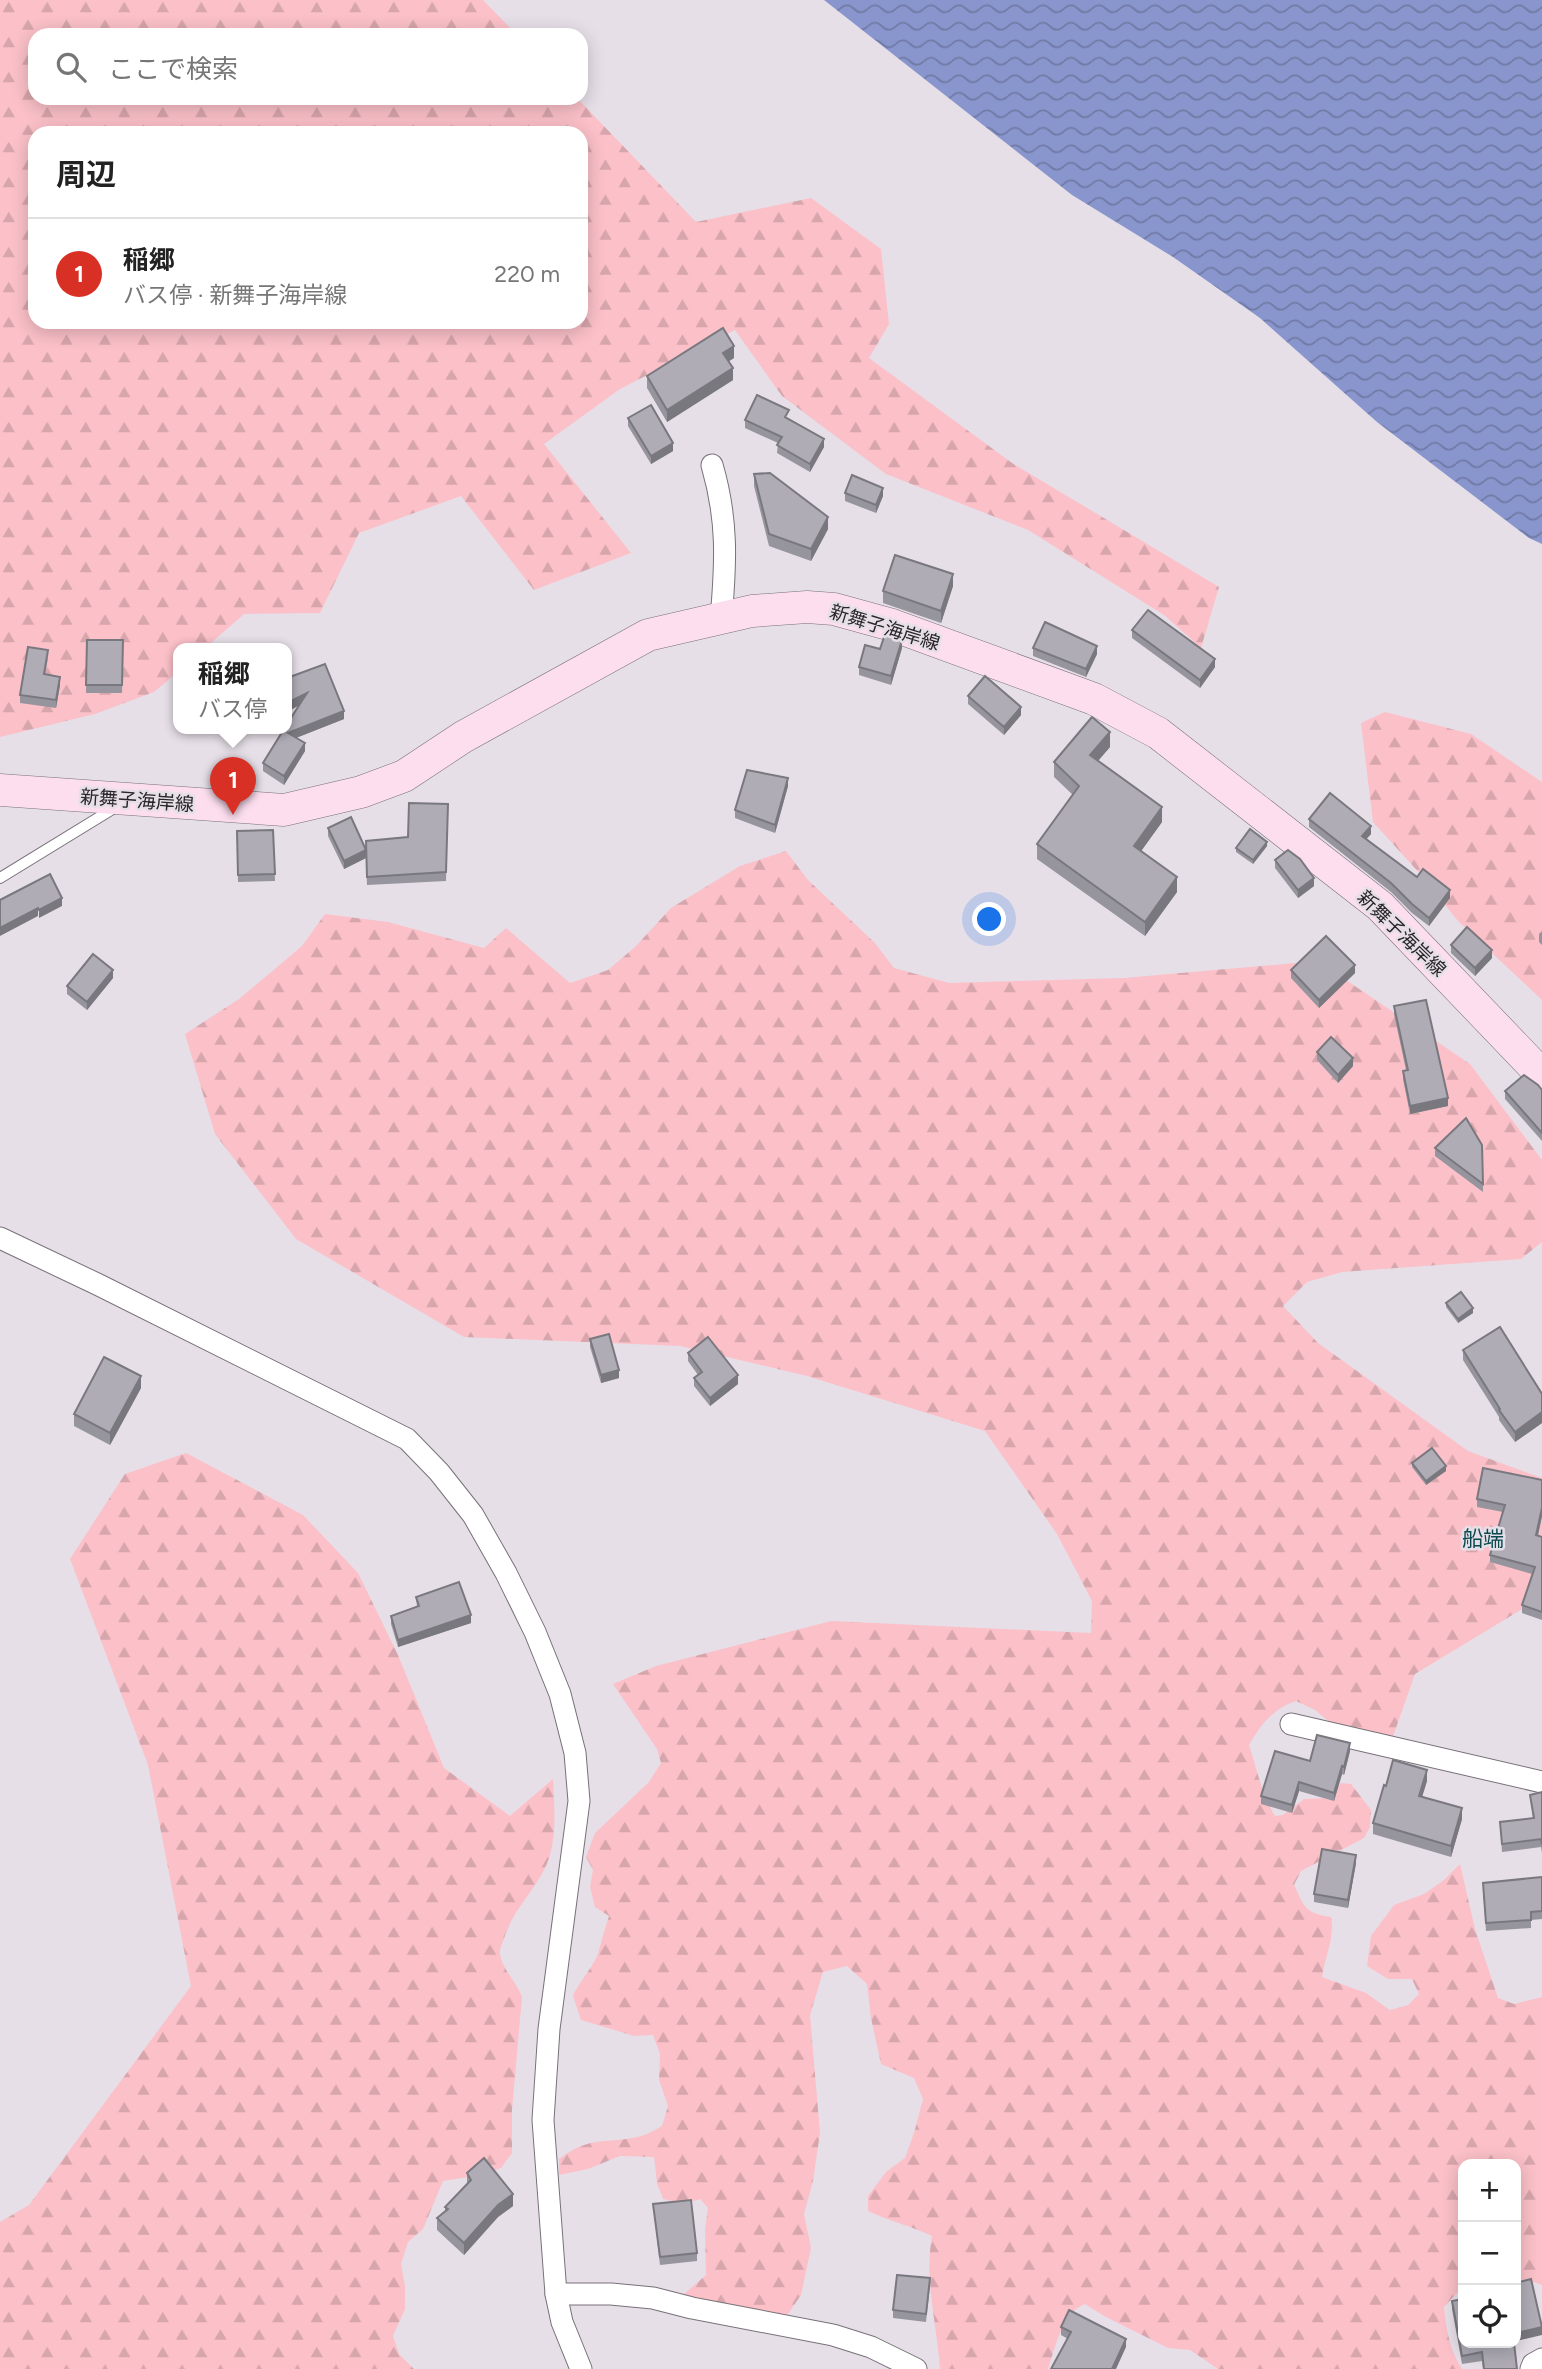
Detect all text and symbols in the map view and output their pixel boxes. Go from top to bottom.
search box [28,28,588,105]
icon: search [52,48,90,86]
text: ここで検索 [108,53,238,85]
text: 周辺 [56,156,116,193]
text: 稲郷 [123,244,175,276]
text: 1 [74,260,84,288]
text: 220 m [494,260,560,288]
text: バス停 · 新舞子海岸線 [123,281,347,309]
street label: 新舞子海岸線 [827,600,943,655]
popup [173,643,292,734]
text: 稲郷 [198,658,250,690]
text: バス停 [198,695,267,723]
pin: 1 [210,757,256,815]
street label: 新舞子海岸線 [79,785,195,816]
street label: 新舞子海岸線 [1353,885,1451,981]
your location [972,902,1006,936]
district label: 船端 [1462,1526,1504,1551]
map controls [1458,2159,1521,2348]
button: + [1458,2159,1521,2222]
button: − [1458,2222,1521,2285]
button: locate [1458,2285,1521,2348]

